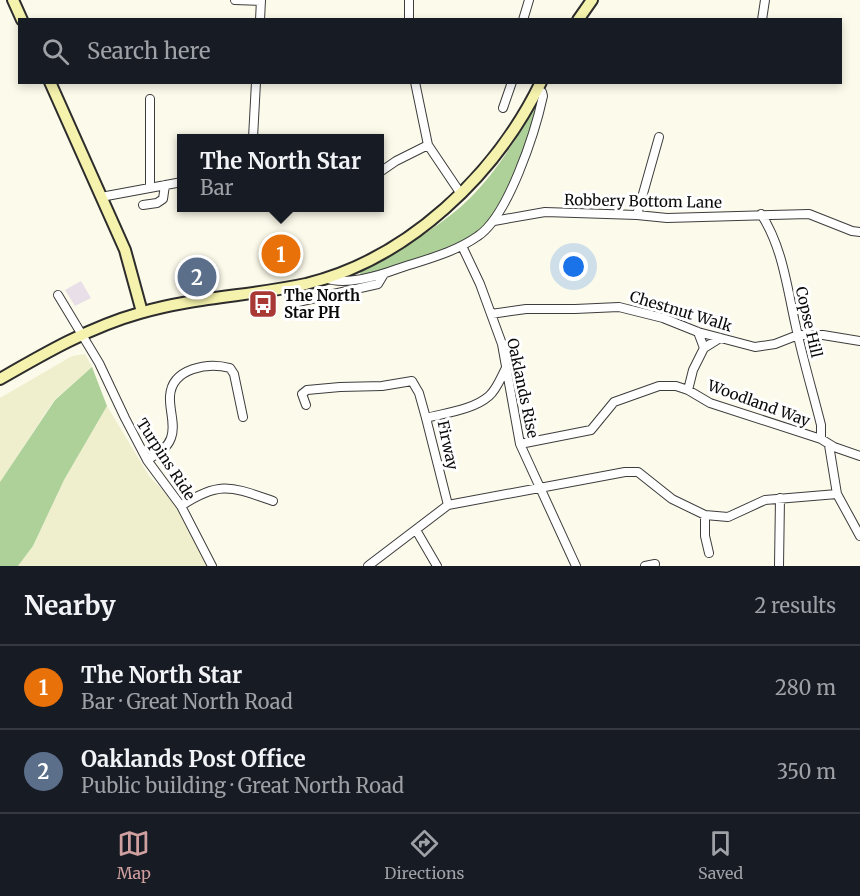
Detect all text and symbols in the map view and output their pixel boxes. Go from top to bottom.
search box [18,18,842,84]
icon: search [39,35,72,68]
text: Search here [87,37,210,65]
popup [177,134,384,212]
text: The North Star [200,147,361,175]
text: Bar [200,175,234,200]
street label: Robbery Bottom Lane [564,190,722,212]
pin: 1 [262,232,300,276]
your location [559,252,588,281]
pin: 2 [178,254,216,300]
street label: Copse Hill [792,285,826,360]
place label: The North Star PH [284,286,360,322]
street label: Chestnut Walk [628,286,735,336]
bus stop icon: The North Star PH [247,288,279,320]
street label: Oaklands Rise [503,336,543,440]
street label: Woodland Way [704,375,813,430]
street label: Turpins Ride [133,415,200,504]
street label: Firway [434,419,463,472]
text: Nearby [24,589,116,622]
text: 2 results [754,593,836,618]
text: The North Star [81,661,242,689]
text: 1 [39,675,48,700]
text: 280 m [775,675,836,700]
text: Bar · Great North Road [81,689,293,714]
text: Oaklands Post Office [81,745,306,773]
text: 2 [38,759,49,784]
text: 350 m [777,759,836,784]
text: Public building · Great North Road [81,773,404,798]
tab: Map [117,827,151,883]
tab: Directions [384,827,464,883]
tab: Saved [698,827,743,883]

